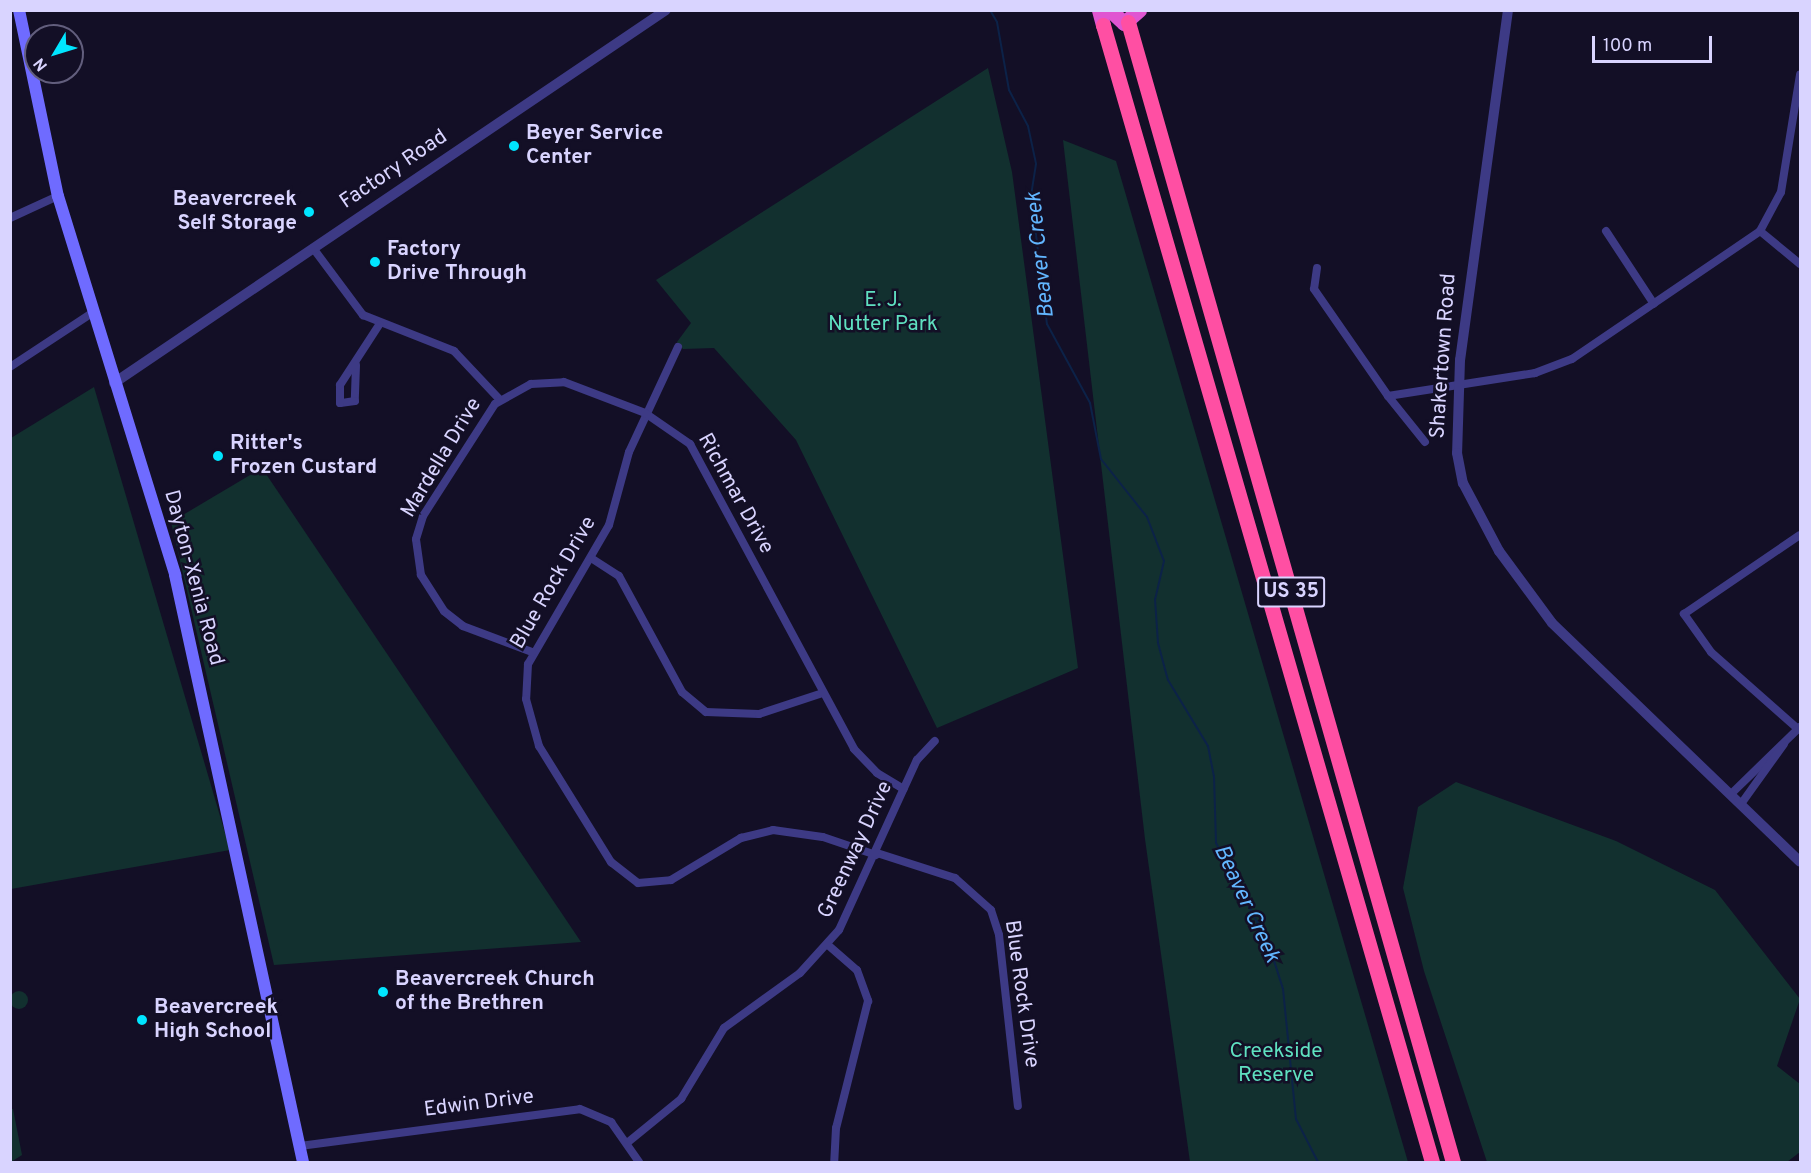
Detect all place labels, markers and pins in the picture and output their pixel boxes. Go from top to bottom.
place label: Beyer Service Center [526,121,663,171]
marker: Beyer Service Center [507,139,521,153]
place label: Beavercreek Self Storage [173,187,297,237]
marker: Beavercreek Self Storage [302,205,316,219]
place label: Factory Drive Through [387,237,527,287]
marker: Factory Drive Through [368,255,382,269]
place label: Ritter's Frozen Custard [230,431,377,481]
marker: Ritter's Frozen Custard [211,449,225,463]
place label: Beavercreek Church of the Brethren [395,967,595,1017]
marker: Beavercreek Church of the Brethren [376,985,390,999]
place label: Beavercreek High School [154,995,278,1045]
marker: Beavercreek High School [135,1013,149,1027]

